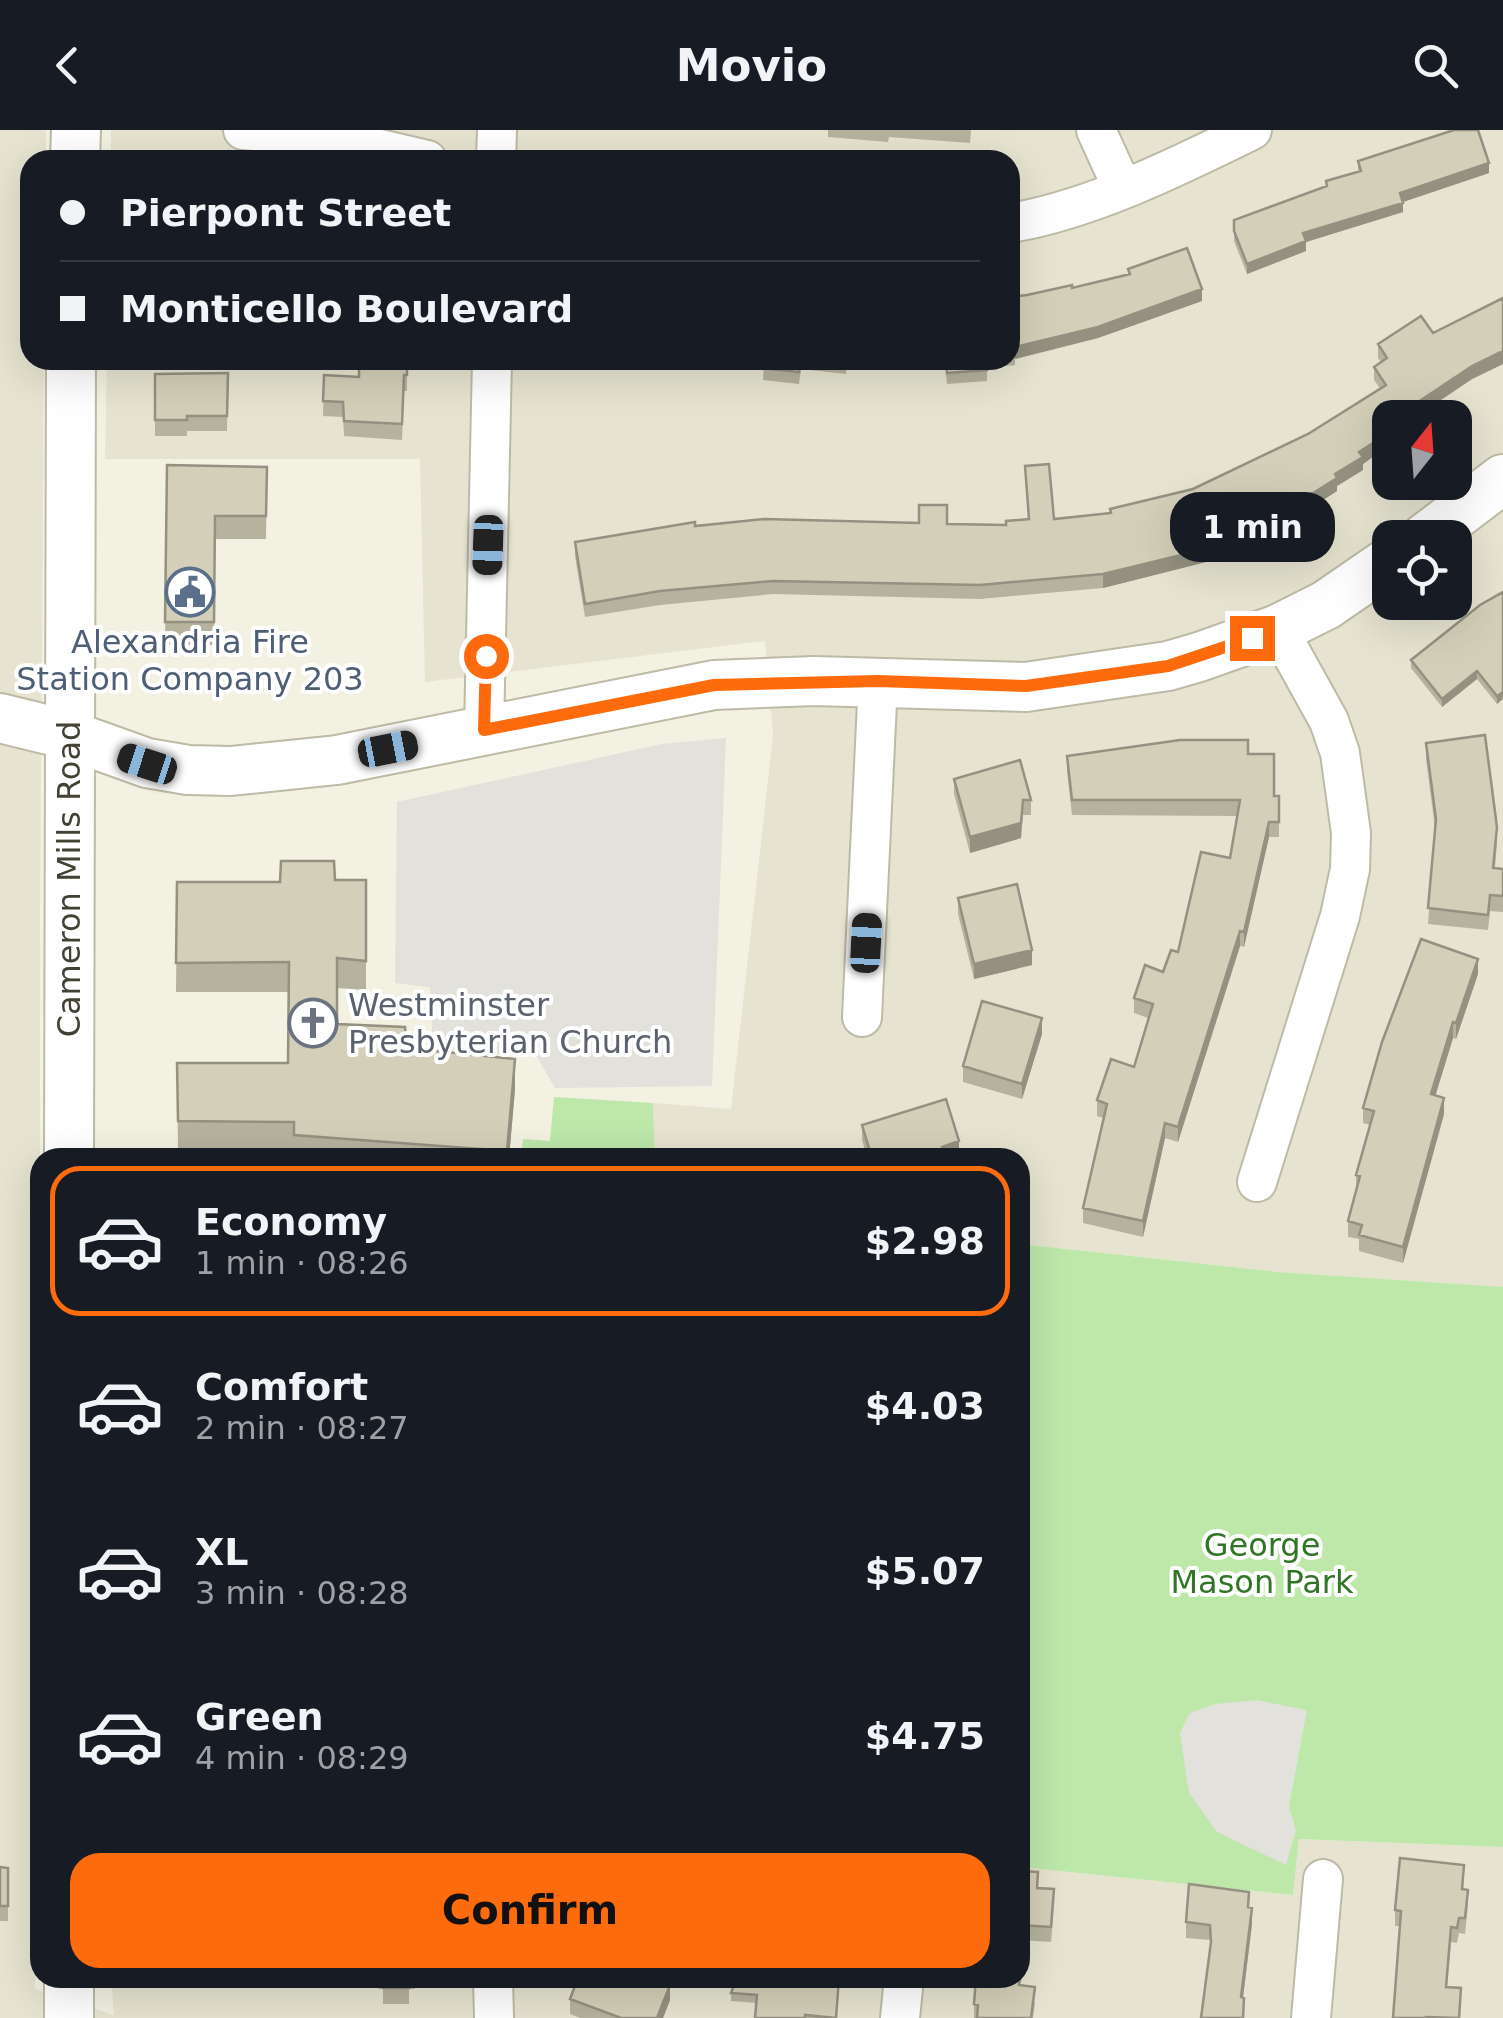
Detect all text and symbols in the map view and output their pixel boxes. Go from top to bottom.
icon: back [40,38,95,93]
icon: search [1408,38,1463,93]
text: Movio [676,39,827,92]
text: Pierpont Street [120,191,451,235]
text: Monticello Boulevard [120,287,573,331]
north arrow [1372,400,1472,500]
map controls [1372,400,1472,620]
callout: 1 min [1170,493,1334,563]
text: 1 min [1202,508,1303,546]
car [472,514,504,576]
button: locate [1372,520,1472,620]
public building icon: Alexandria Fire Station Company 203 [164,566,216,618]
route end [1230,616,1275,661]
place label: Alexandria Fire Station Company 203 [16,623,364,698]
route start [464,634,509,679]
street label: Cameron Mills Road [50,721,88,1037]
car [356,729,420,769]
car [114,740,180,788]
car [849,912,883,974]
place label: Westminster Presbyterian Church [348,986,672,1061]
church icon: Westminster Presbyterian Church [287,997,339,1049]
icon: car [75,1196,165,1286]
text: Economy [195,1200,387,1244]
text: $2.98 [865,1219,985,1263]
text: 1 min · 08:26 [195,1244,409,1282]
icon: car [75,1361,165,1451]
text: Comfort [195,1365,368,1409]
text: $4.03 [865,1384,985,1428]
text: 2 min · 08:27 [195,1409,409,1447]
icon: car [75,1526,165,1616]
park label: George Mason Park [1170,1526,1354,1601]
text: XL [195,1530,249,1574]
text: $5.07 [865,1549,985,1593]
text: 3 min · 08:28 [195,1574,409,1612]
icon: car [75,1691,165,1781]
text: Green [195,1695,324,1739]
text: $4.75 [865,1714,985,1758]
text: 4 min · 08:29 [195,1739,409,1777]
button: Confirm [70,1853,990,1968]

